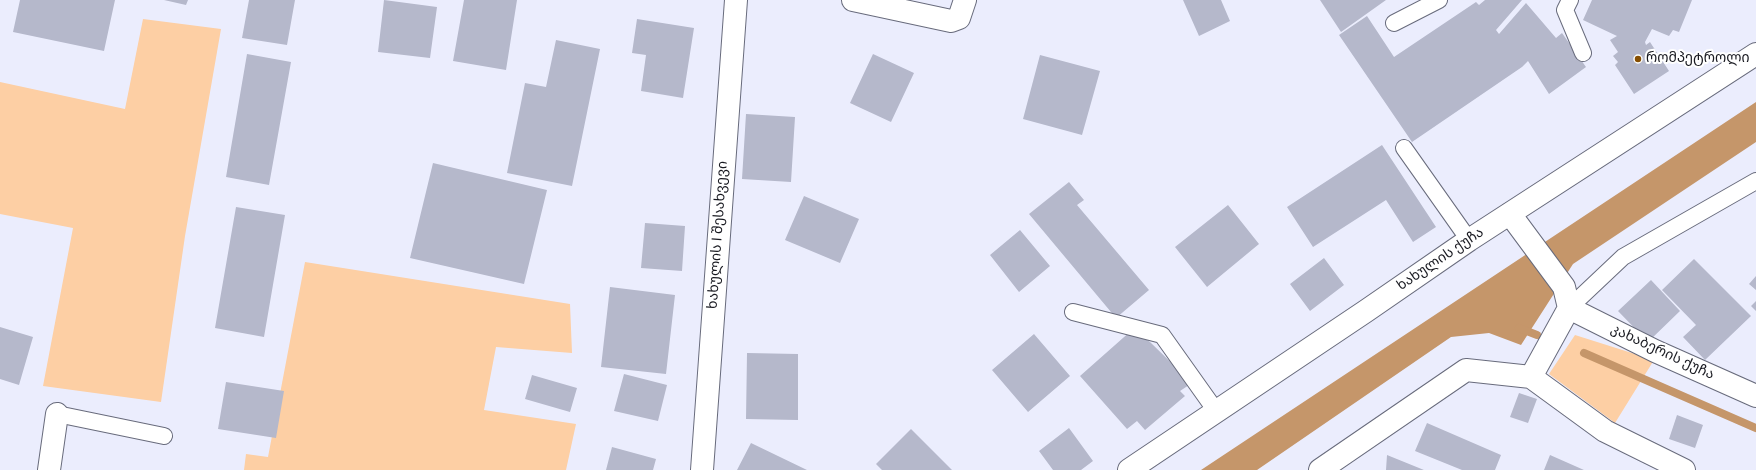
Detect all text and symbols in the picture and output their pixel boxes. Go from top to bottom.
place label: რომპეტროლი [1646,51,1749,67]
marker: რომპეტროლი [1633,54,1643,64]
street label: ხახულის I შესახვევი [705,160,733,310]
street label: ხახულის ქუჩა [1395,225,1487,295]
street label: კახაბერის ქუჩა [1608,322,1716,384]

